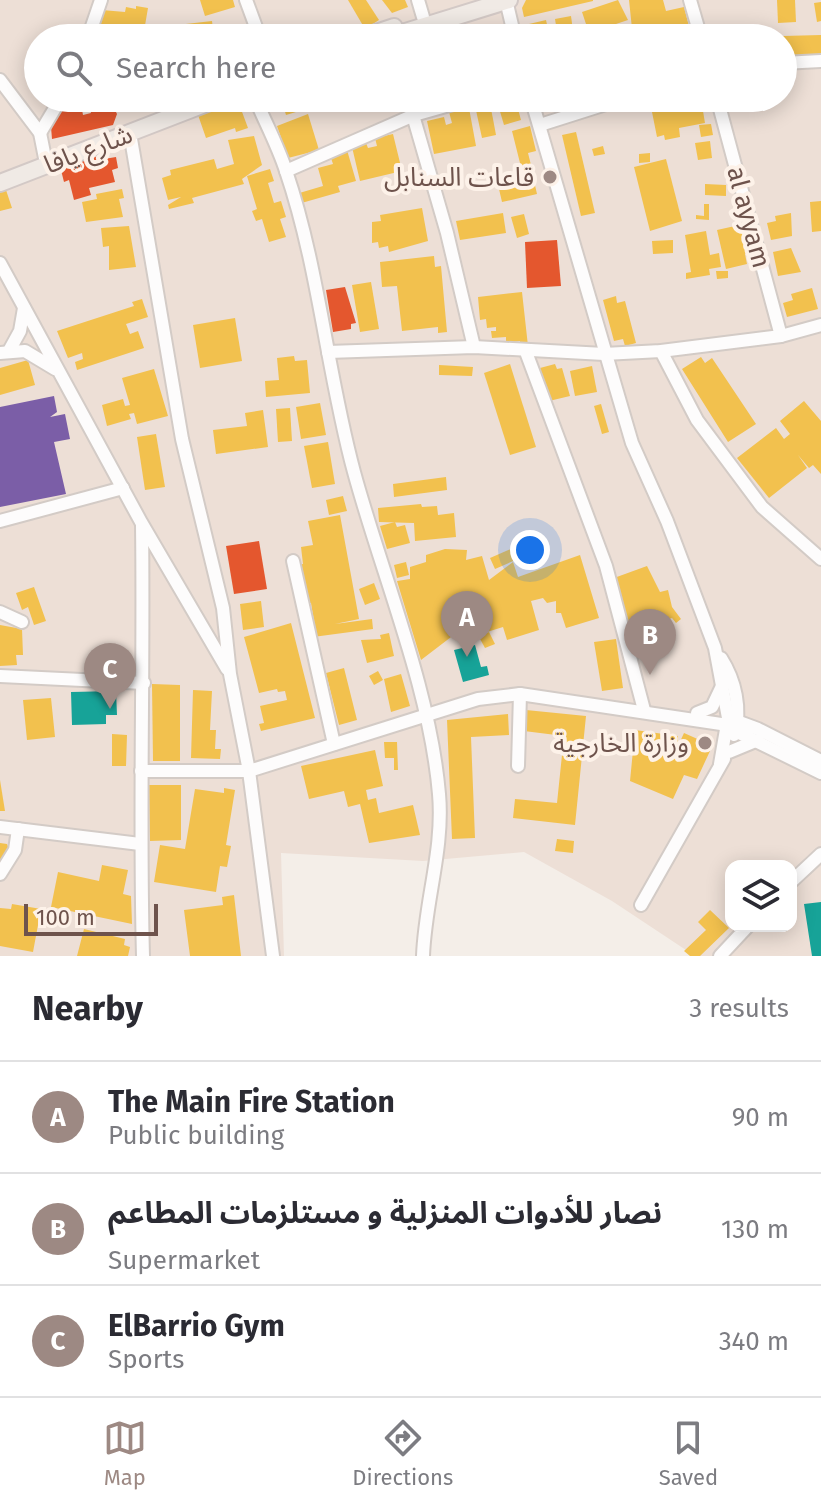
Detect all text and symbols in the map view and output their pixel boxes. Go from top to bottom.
search box [24,24,797,112]
icon: search [52,46,96,90]
text: Search here [116,50,276,86]
street label: شارع يافا [40,118,138,183]
place label: قاعات السنابل [384,162,534,193]
street label: al ayyam [720,163,777,271]
marker: قاعات السنابل [541,168,559,186]
your location [510,530,550,570]
pin: A [441,591,493,657]
pin: B [624,609,676,675]
pin: C [84,643,136,709]
place label: وزارة الخارجية [553,728,689,759]
marker: وزارة الخارجية [696,734,714,752]
map controls [725,860,797,932]
button: layers [725,860,797,932]
scale bar [24,900,158,936]
text: 100 m [36,904,95,931]
text: Nearby [32,988,143,1029]
text: 3 results [689,993,789,1024]
text: The Main Fire Station [108,1084,395,1120]
text: A [50,1102,66,1133]
text: 90 m [732,1102,789,1133]
text: Public building [108,1120,284,1151]
text: نصار للأدوات المنزلية و مستلزمات المطاعم [108,1195,662,1231]
text: B [50,1214,66,1245]
text: 130 m [721,1214,789,1245]
text: Supermarket [108,1245,260,1276]
text: ElBarrio Gym [108,1308,285,1344]
text: C [51,1326,65,1357]
text: 340 m [719,1326,789,1357]
text: Sports [108,1344,184,1375]
tab: Map [103,1416,147,1491]
tab: Directions [352,1416,453,1491]
tab: Saved [659,1416,718,1491]

